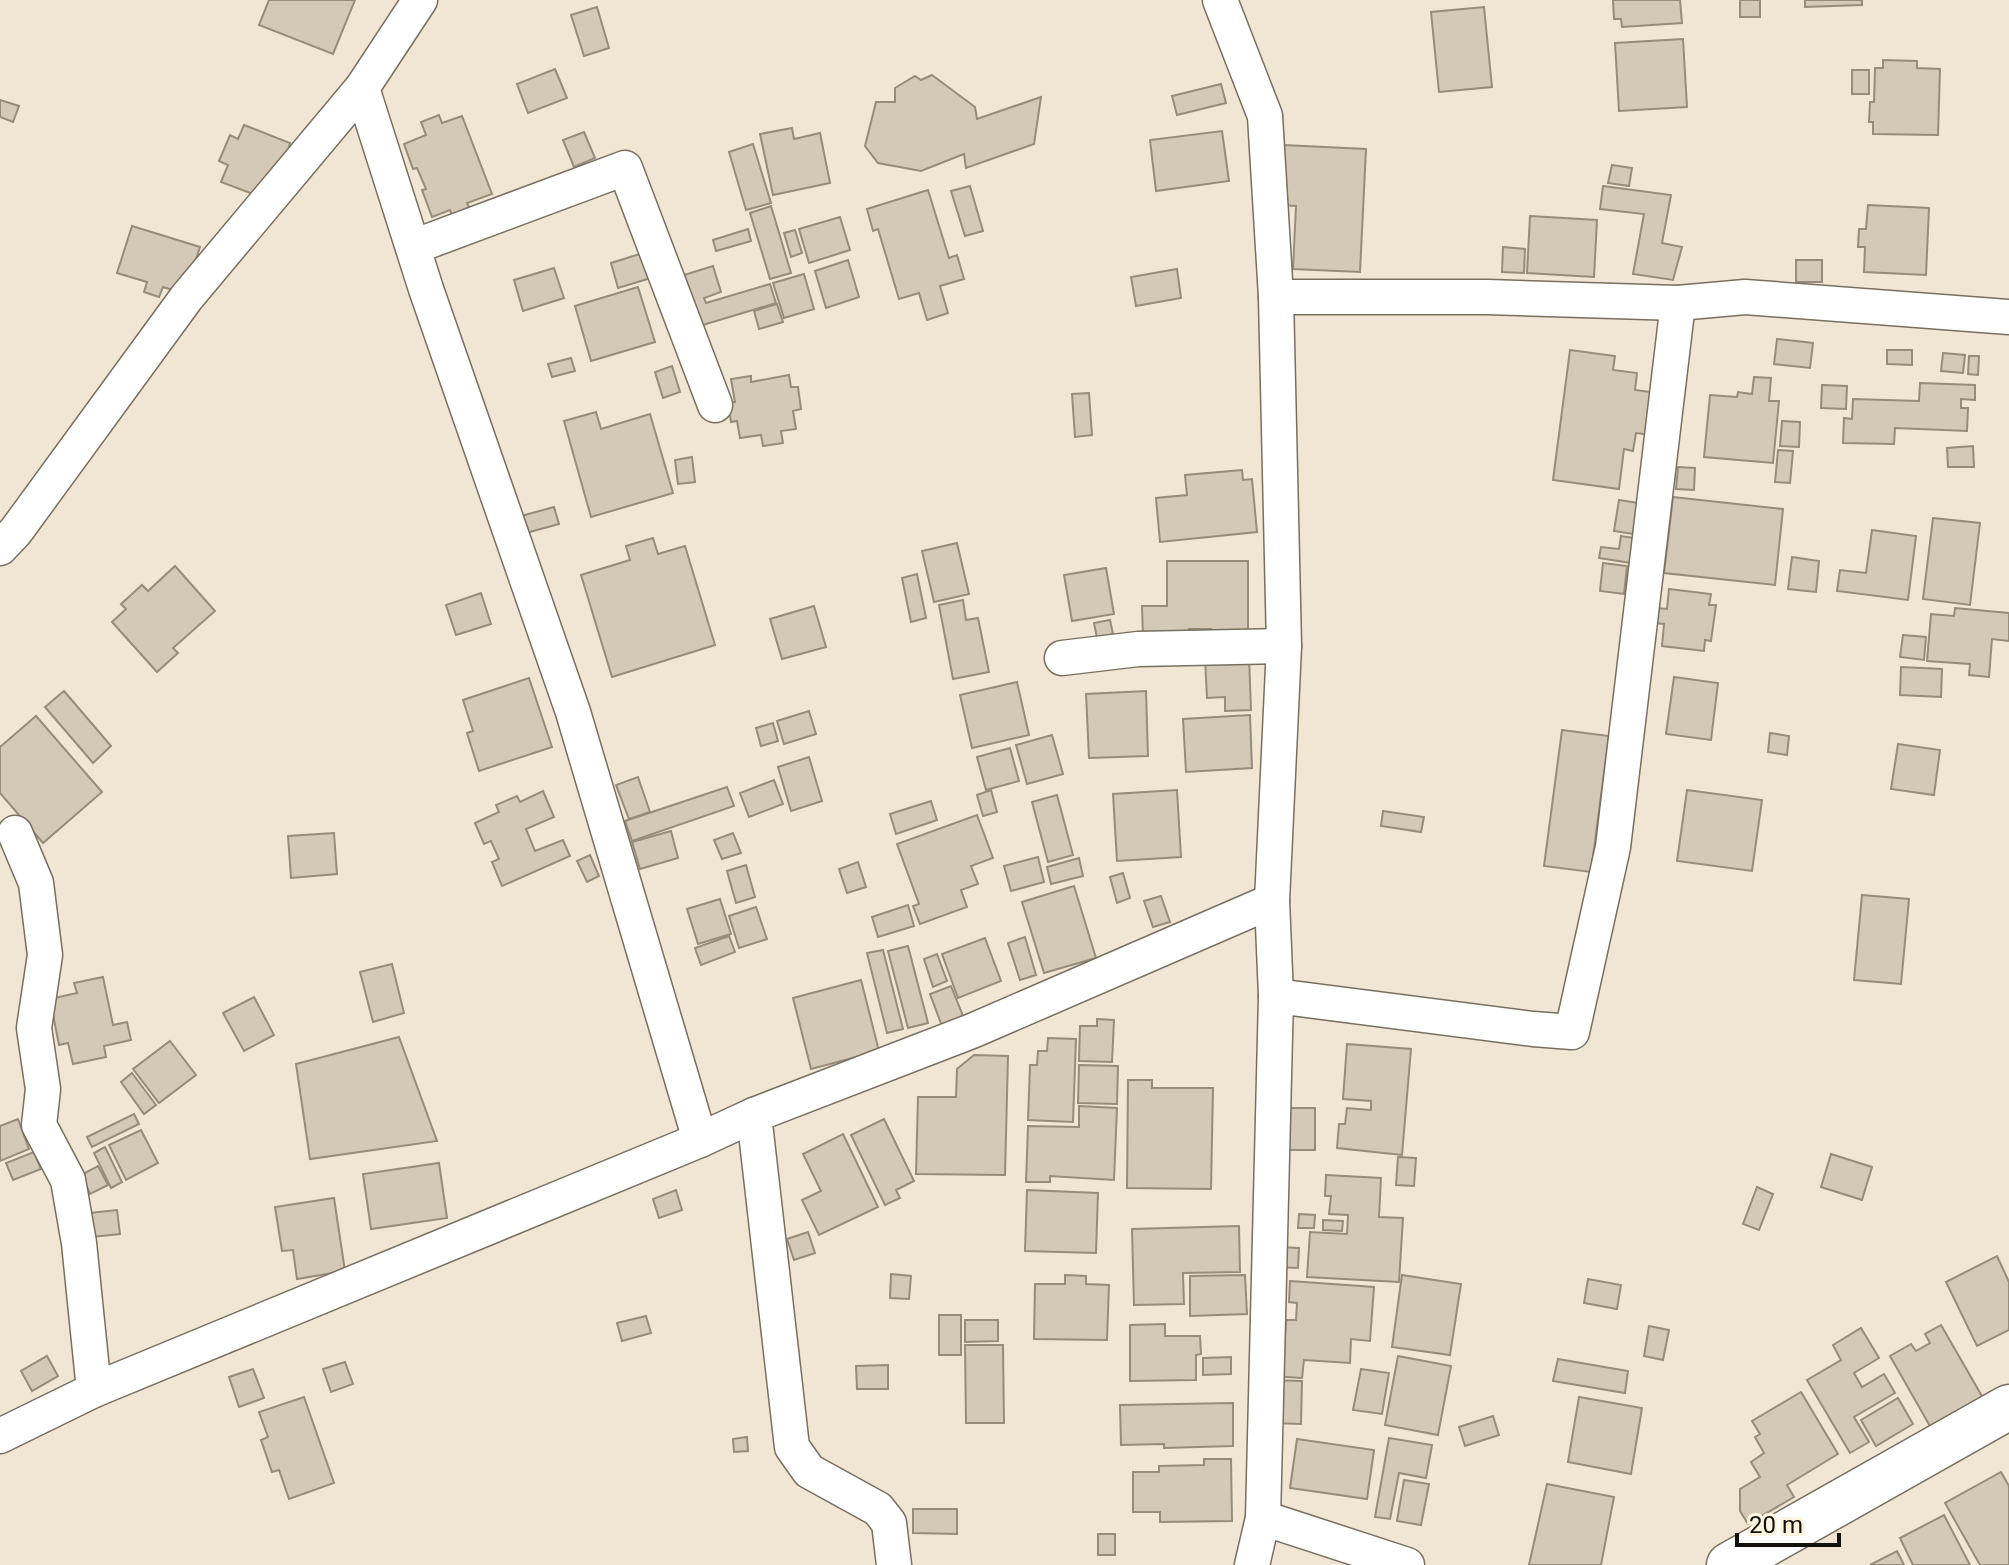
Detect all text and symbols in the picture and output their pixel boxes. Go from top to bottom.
scale bar [1737,1497,1839,1547]
text: 20 m [1749,1511,1803,1539]

